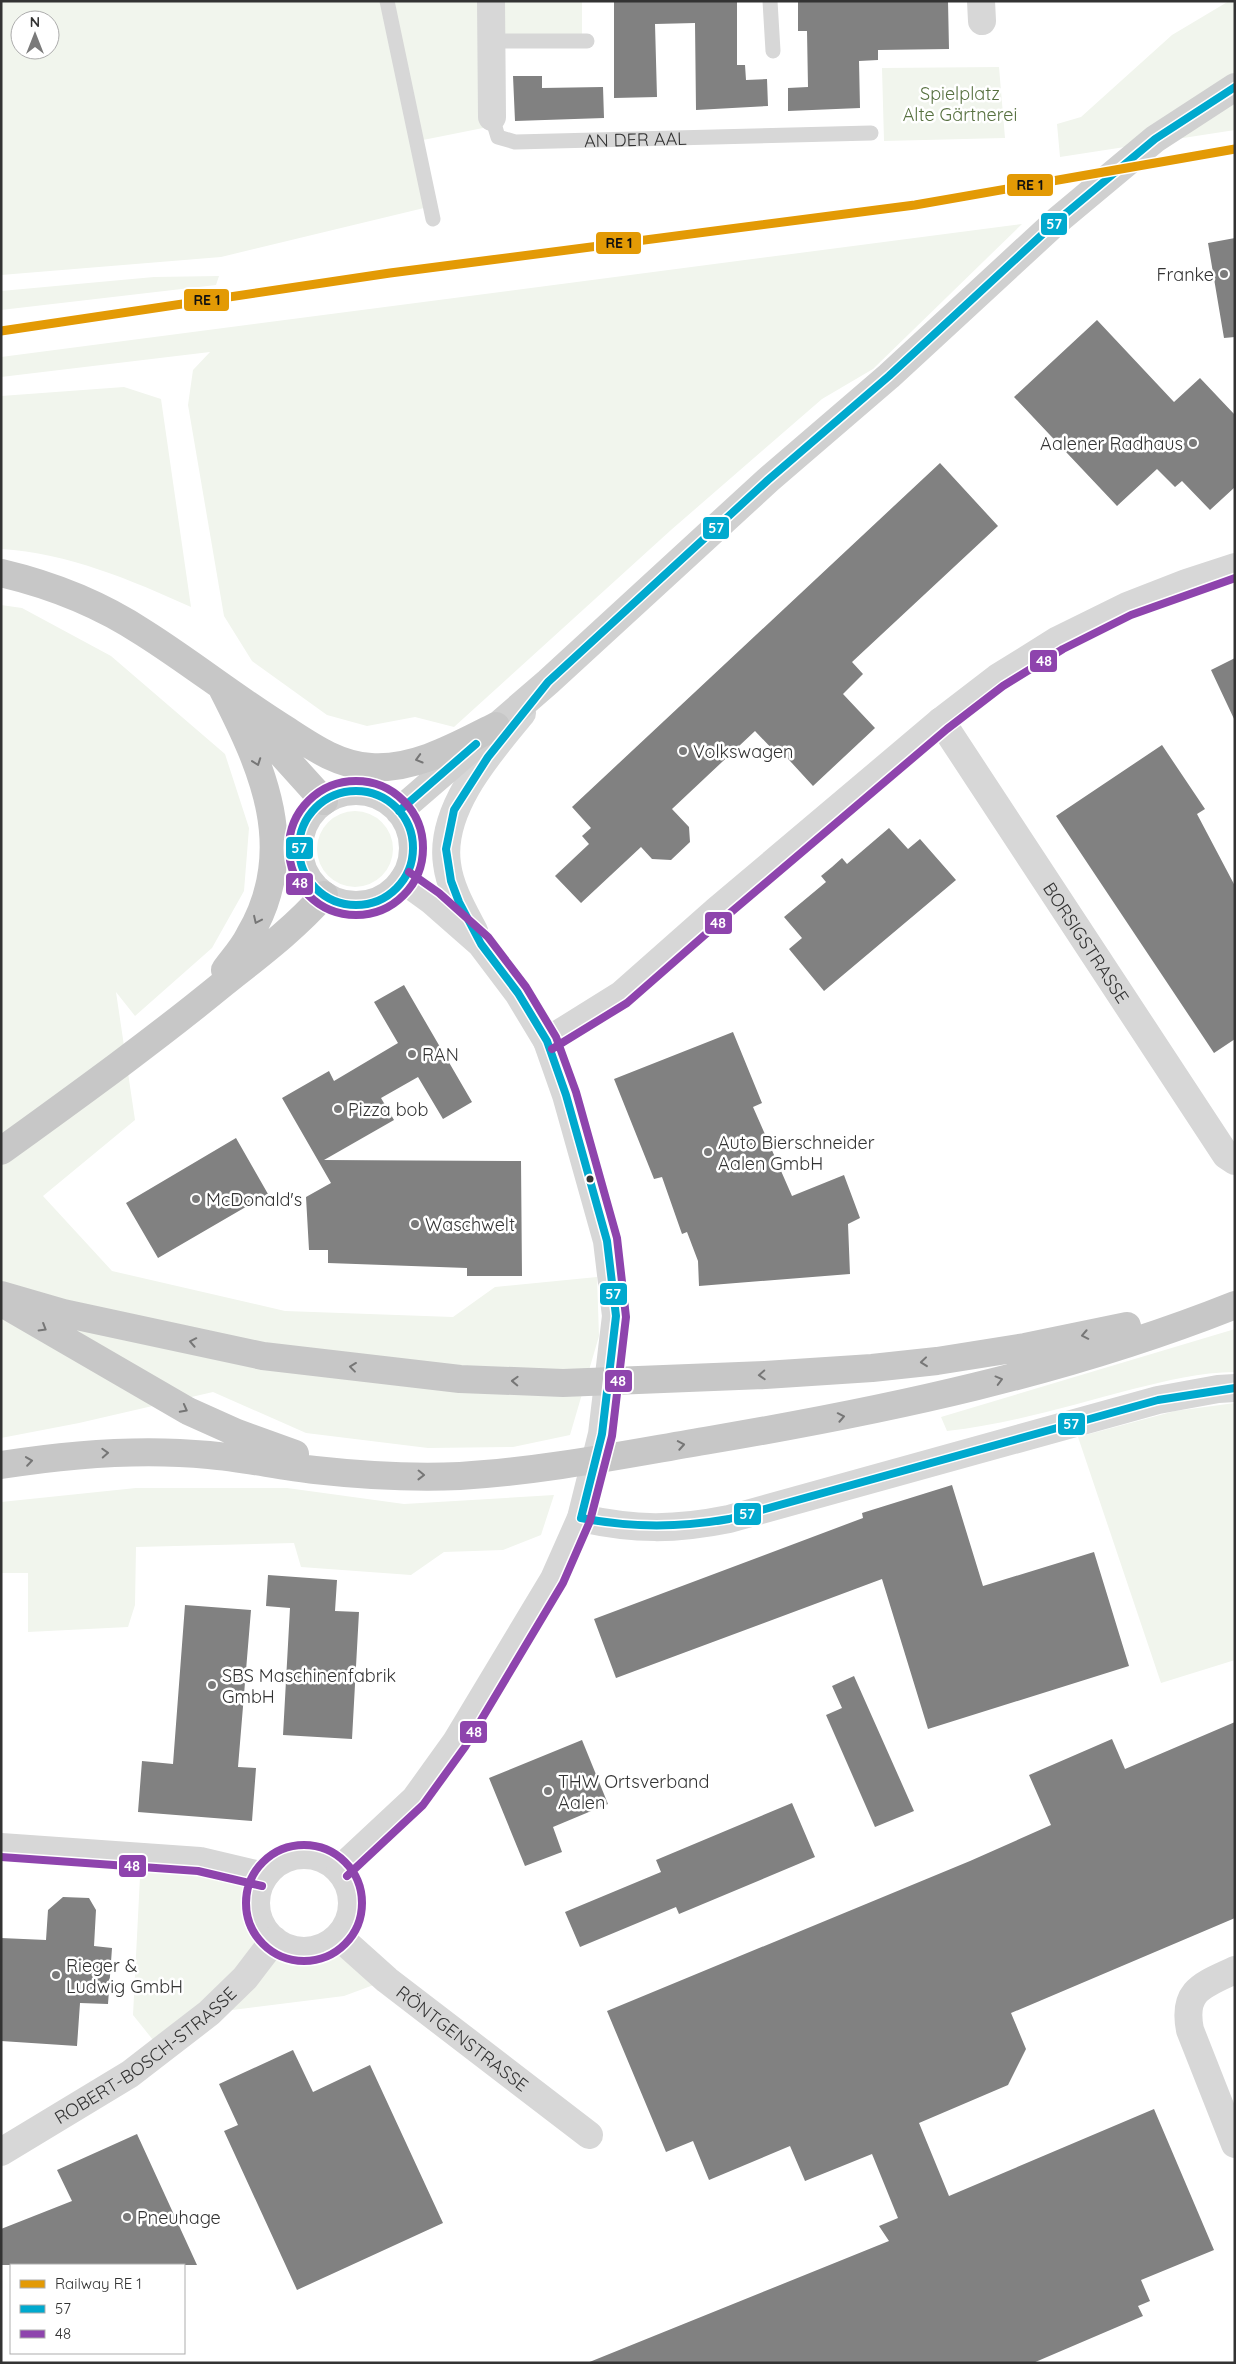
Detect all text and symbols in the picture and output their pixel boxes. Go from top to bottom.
north arrow [10,10,60,60]
text: N [30,13,40,31]
park label: Spielplatz Alte Gärtnerei [903,82,1017,126]
street label: AN DER AAL [584,126,687,152]
line badge: RE 1 [1006,173,1054,197]
text: RE 1 [1017,176,1044,194]
line badge: 57 [1040,212,1068,236]
text: 57 [1046,215,1062,233]
line badge: RE 1 [595,231,642,255]
text: RE 1 [606,234,633,252]
place label: Franke [1157,263,1214,286]
marker: Franke [1218,268,1230,280]
line badge: RE 1 [183,288,230,312]
text: RE 1 [194,291,221,309]
place label: Aalener Radhaus [1040,432,1183,455]
marker: Aalener Radhaus [1187,437,1199,449]
line badge: 57 [702,516,730,540]
text: 57 [708,519,724,537]
line badge: 48 [1029,649,1058,673]
text: 48 [1036,652,1052,670]
place label: Volkswagen [693,740,794,763]
marker: Volkswagen [677,745,689,757]
one-way arrow [416,754,424,764]
one-way arrow [251,758,261,766]
line badge: 57 [285,836,314,860]
text: 57 [291,839,307,857]
line badge: 48 [285,872,314,896]
text: 48 [292,874,308,892]
street label: BORSIGSTRASSE [1038,878,1134,1007]
line badge: 48 [704,911,733,935]
text: 48 [710,914,726,932]
one-way arrow [253,915,264,924]
place label: RAN [422,1043,459,1066]
marker: RAN [406,1048,418,1060]
place label: Pizza bob [348,1098,428,1121]
marker: Pizza bob [332,1103,344,1115]
place label: Auto Bierschneider Aalen GmbH [718,1131,875,1175]
marker: Auto Bierschneider Aalen GmbH [702,1146,714,1158]
unlabelled marker [585,1174,595,1184]
place label: McDonald's [206,1188,302,1211]
marker: McDonald's [190,1193,202,1205]
place label: Waschwelt [425,1213,515,1236]
marker: Waschwelt [409,1218,421,1230]
line badge: 57 [599,1282,628,1306]
text: 57 [605,1285,621,1303]
one-way arrow [37,1322,46,1332]
one-way arrow [1080,1329,1089,1339]
one-way arrow [188,1337,197,1348]
one-way arrow [920,1356,928,1367]
one-way arrow [349,1362,357,1373]
line badge: 48 [604,1369,633,1393]
one-way arrow [758,1369,766,1380]
text: 48 [610,1372,626,1390]
one-way arrow [994,1375,1003,1385]
one-way arrow [511,1376,518,1386]
one-way arrow [179,1403,188,1413]
one-way arrow [836,1412,845,1422]
line badge: 57 [1057,1412,1086,1436]
text: 57 [1063,1415,1079,1433]
one-way arrow [676,1440,685,1450]
one-way arrow [102,1448,109,1458]
one-way arrow [25,1456,33,1467]
one-way arrow [418,1470,425,1480]
line badge: 57 [733,1502,762,1526]
text: 57 [739,1505,755,1523]
place label: SBS Maschinenfabrik GmbH [222,1664,396,1708]
marker: SBS Maschinenfabrik GmbH [206,1679,218,1691]
line badge: 48 [459,1720,488,1744]
text: 48 [466,1723,482,1741]
place label: THW Ortsverband Aalen [558,1770,709,1814]
marker: THW Ortsverband Aalen [542,1785,554,1797]
line badge: 48 [118,1854,147,1878]
text: 48 [124,1857,140,1875]
place label: Rieger & Ludwig GmbH [66,1954,183,1998]
marker: Rieger & Ludwig GmbH [50,1969,62,1981]
street label: RÖNTGENSTRASSE [392,1980,533,2096]
street label: ROBERT-BOSCH-STRASSE [50,1981,241,2129]
place label: Pneuhage [137,2206,221,2229]
marker: Pneuhage [121,2211,133,2223]
legend [10,2264,185,2354]
text: Railway RE 1 [55,2274,142,2293]
text: 57 [55,2299,71,2318]
text: 48 [55,2324,71,2343]

